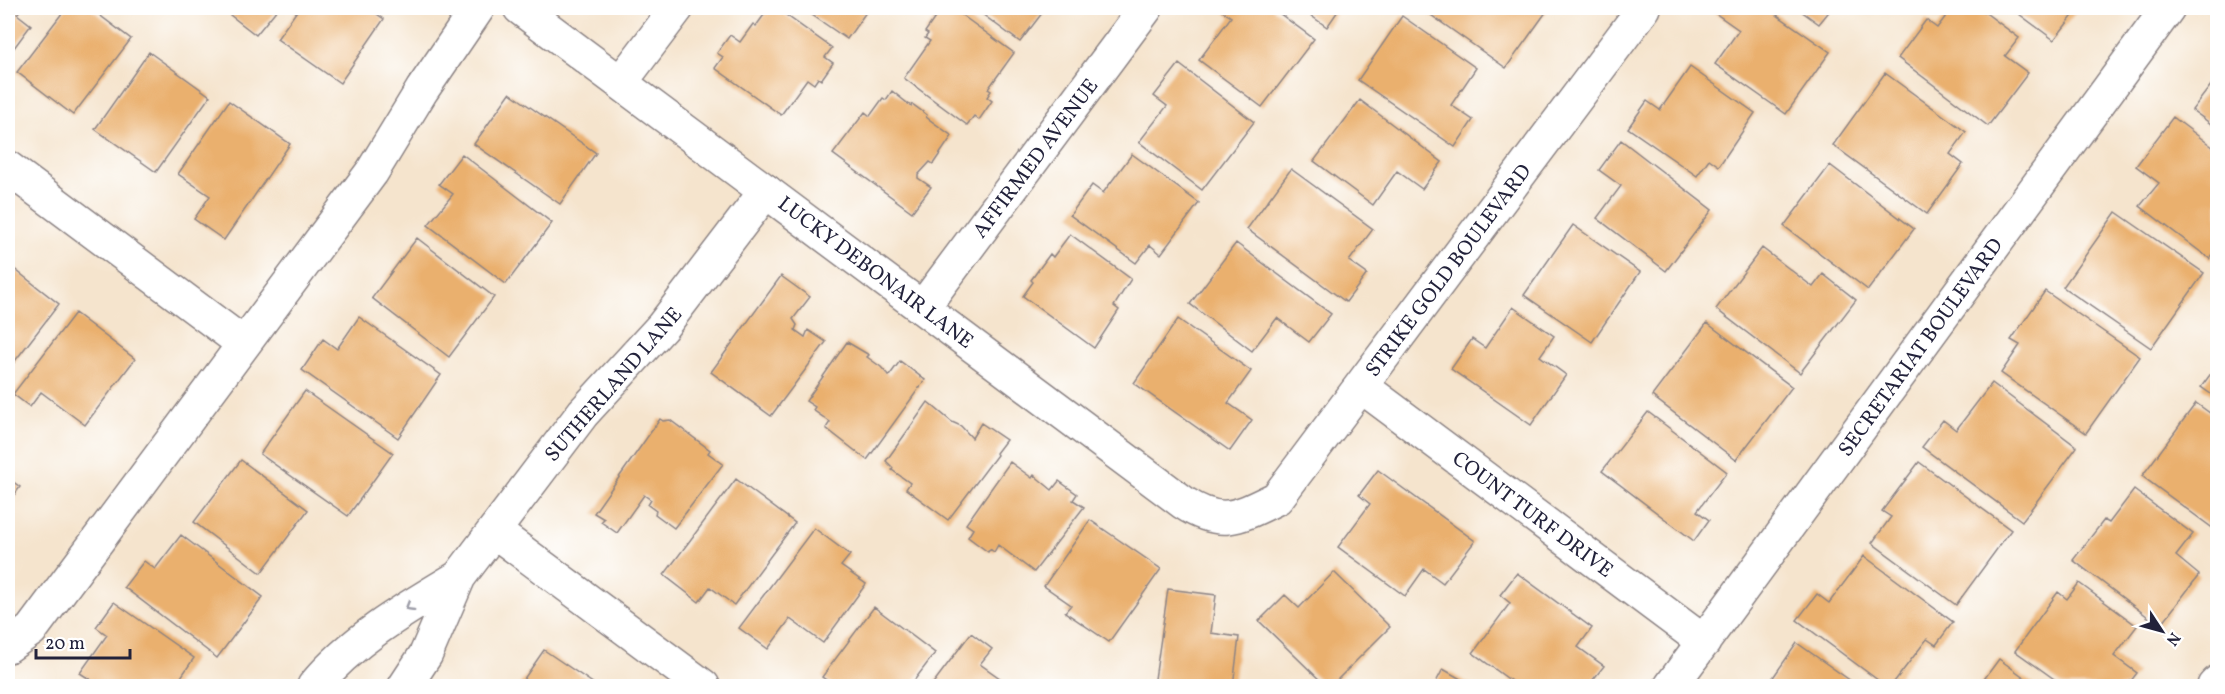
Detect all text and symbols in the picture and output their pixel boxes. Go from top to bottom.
street label: AFFIRMED AVENUE [967,73,1106,245]
street label: STRIKE GOLD BOULEVARD [1359,158,1539,383]
street label: LUCKY DEBONAIR LANE [771,190,979,356]
street label: SECRETARIAT BOULEVARD [1832,233,2010,463]
street label: SUTHERLAND LANE [539,301,690,469]
street label: COUNT TURF DRIVE [1446,445,1619,585]
one-way arrow [405,600,415,611]
north arrow [2132,601,2192,661]
scale bar [36,622,130,660]
text: N [2160,627,2185,650]
text: 20 m [45,632,85,657]

